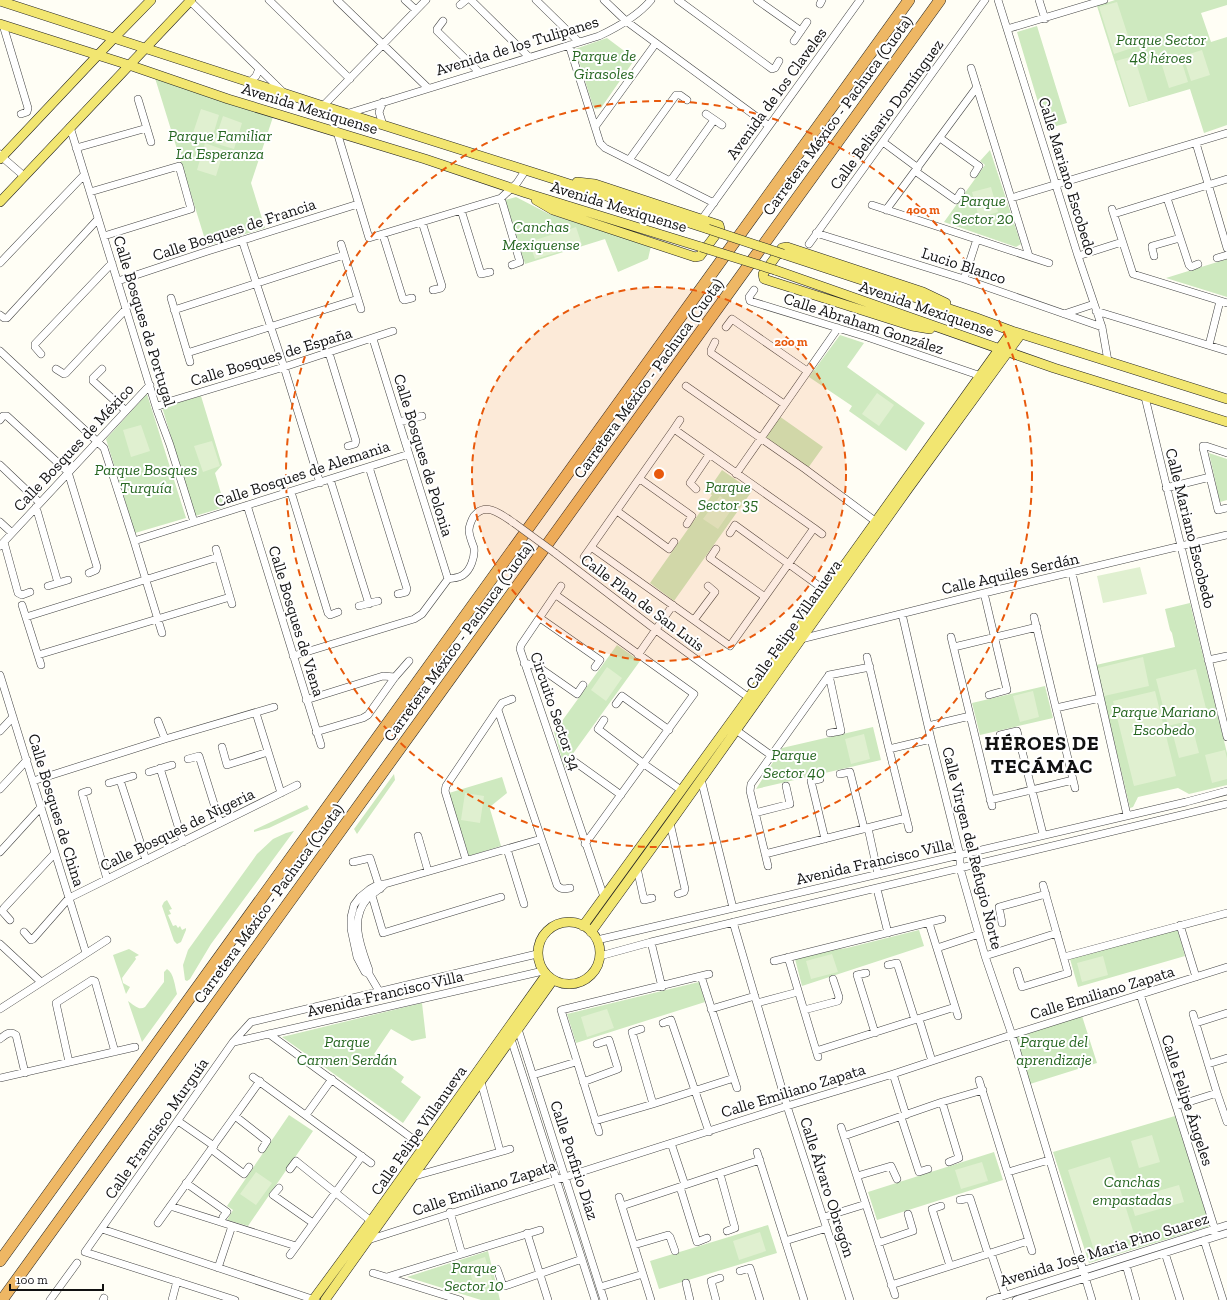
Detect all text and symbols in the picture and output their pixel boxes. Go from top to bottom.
street label: Avenida de los Tulipanes [433,12,601,79]
street label: Carretera México - Pachuca (Cuota) [758,12,916,219]
street label: Avenida de los Claveles [722,24,831,163]
park label: Parque Sector 48 héroes [1116,30,1207,67]
street label: Calle Belisario Domínguez [826,35,947,193]
park label: Parque de Girasoles [572,46,636,83]
street label: Avenida Mexiquense [239,79,380,138]
street label: Calle Mariano Escobedo [1034,95,1101,258]
park label: Parque Familiar La Esperanza [168,126,272,163]
street label: Avenida Mexiquense [548,177,689,236]
park label: Parque Sector 20 [952,191,1014,228]
street label: Calle Bosques de Francia [150,194,318,265]
text: 400 m [906,203,940,217]
park label: Canchas Mexiquense [502,217,580,254]
street label: Calle Bosques de Portugal [109,233,180,409]
street label: Lucio Blanco [919,243,1008,288]
street label: Carretera México - Pachuca (Cuota) [569,275,727,482]
street label: Avenida Mexiquense [857,276,997,340]
street label: Calle Abraham González [781,289,946,358]
street label: Calle Bosques de España [188,323,355,390]
text: 200 m [774,335,808,349]
street label: Calle Bosques de Polonia [390,372,457,539]
street label: Calle Bosques de México [9,380,137,515]
street label: Calle Bosques de Alemania [212,436,392,511]
street label: Calle Mariano Escobedo [1161,446,1220,610]
park label: Parque Bosques Turquía [95,460,197,497]
centre of rings [652,467,666,481]
park label: Parque Sector 35 [698,477,758,514]
street label: Carretera México - Pachuca (Cuota) [379,538,537,745]
street label: Calle Bosques de Viena [265,543,329,699]
street label: Calle Aquiles Serdán [940,548,1081,599]
street label: Calle Plan de San Luis [577,550,708,655]
street label: Calle Felipe Villanueva [741,556,846,693]
street label: Circuito Sector 34 [526,649,585,773]
park label: Parque Mariano Escobedo [1112,702,1216,739]
street label: Calle Bosques de China [24,731,89,889]
district label: HÉROES DE TECÁMAC [984,731,1100,778]
park label: Parque Sector 40 [763,745,825,782]
street label: Calle Virgen del Refugio Norte [938,745,1007,951]
street label: Calle Bosques de Nigeria [97,784,258,875]
street label: Carretera México - Pachuca (Cuota) [189,800,347,1007]
street label: Avenida Francisco Villa [794,834,954,889]
street label: Calle Emiliano Zapata [1028,961,1177,1024]
street label: Avenida Francisco Villa [305,966,465,1021]
park label: Parque Carmen Serdán [297,1032,397,1069]
park label: Parque del aprendizaje [1016,1032,1092,1069]
street label: Calle Felipe Ángeles [1157,1032,1218,1168]
street label: Calle Francisco Murguía [100,1054,212,1202]
street label: Calle Emiliano Zapata [719,1059,868,1122]
street label: Calle Felipe Villanueva [366,1062,471,1199]
street label: Calle Porfirio Díaz [546,1098,603,1222]
street label: Calle Álvaro Obregón [796,1115,859,1261]
street label: Calle Emiliano Zapata [410,1155,559,1220]
park label: Canchas empastadas [1092,1172,1172,1209]
street label: Avenida Jose Maria Pino Suarez [997,1209,1211,1290]
park label: Parque Sector 10 [444,1258,504,1295]
scale bar [10,1266,103,1292]
text: 100 m [16,1273,48,1287]

